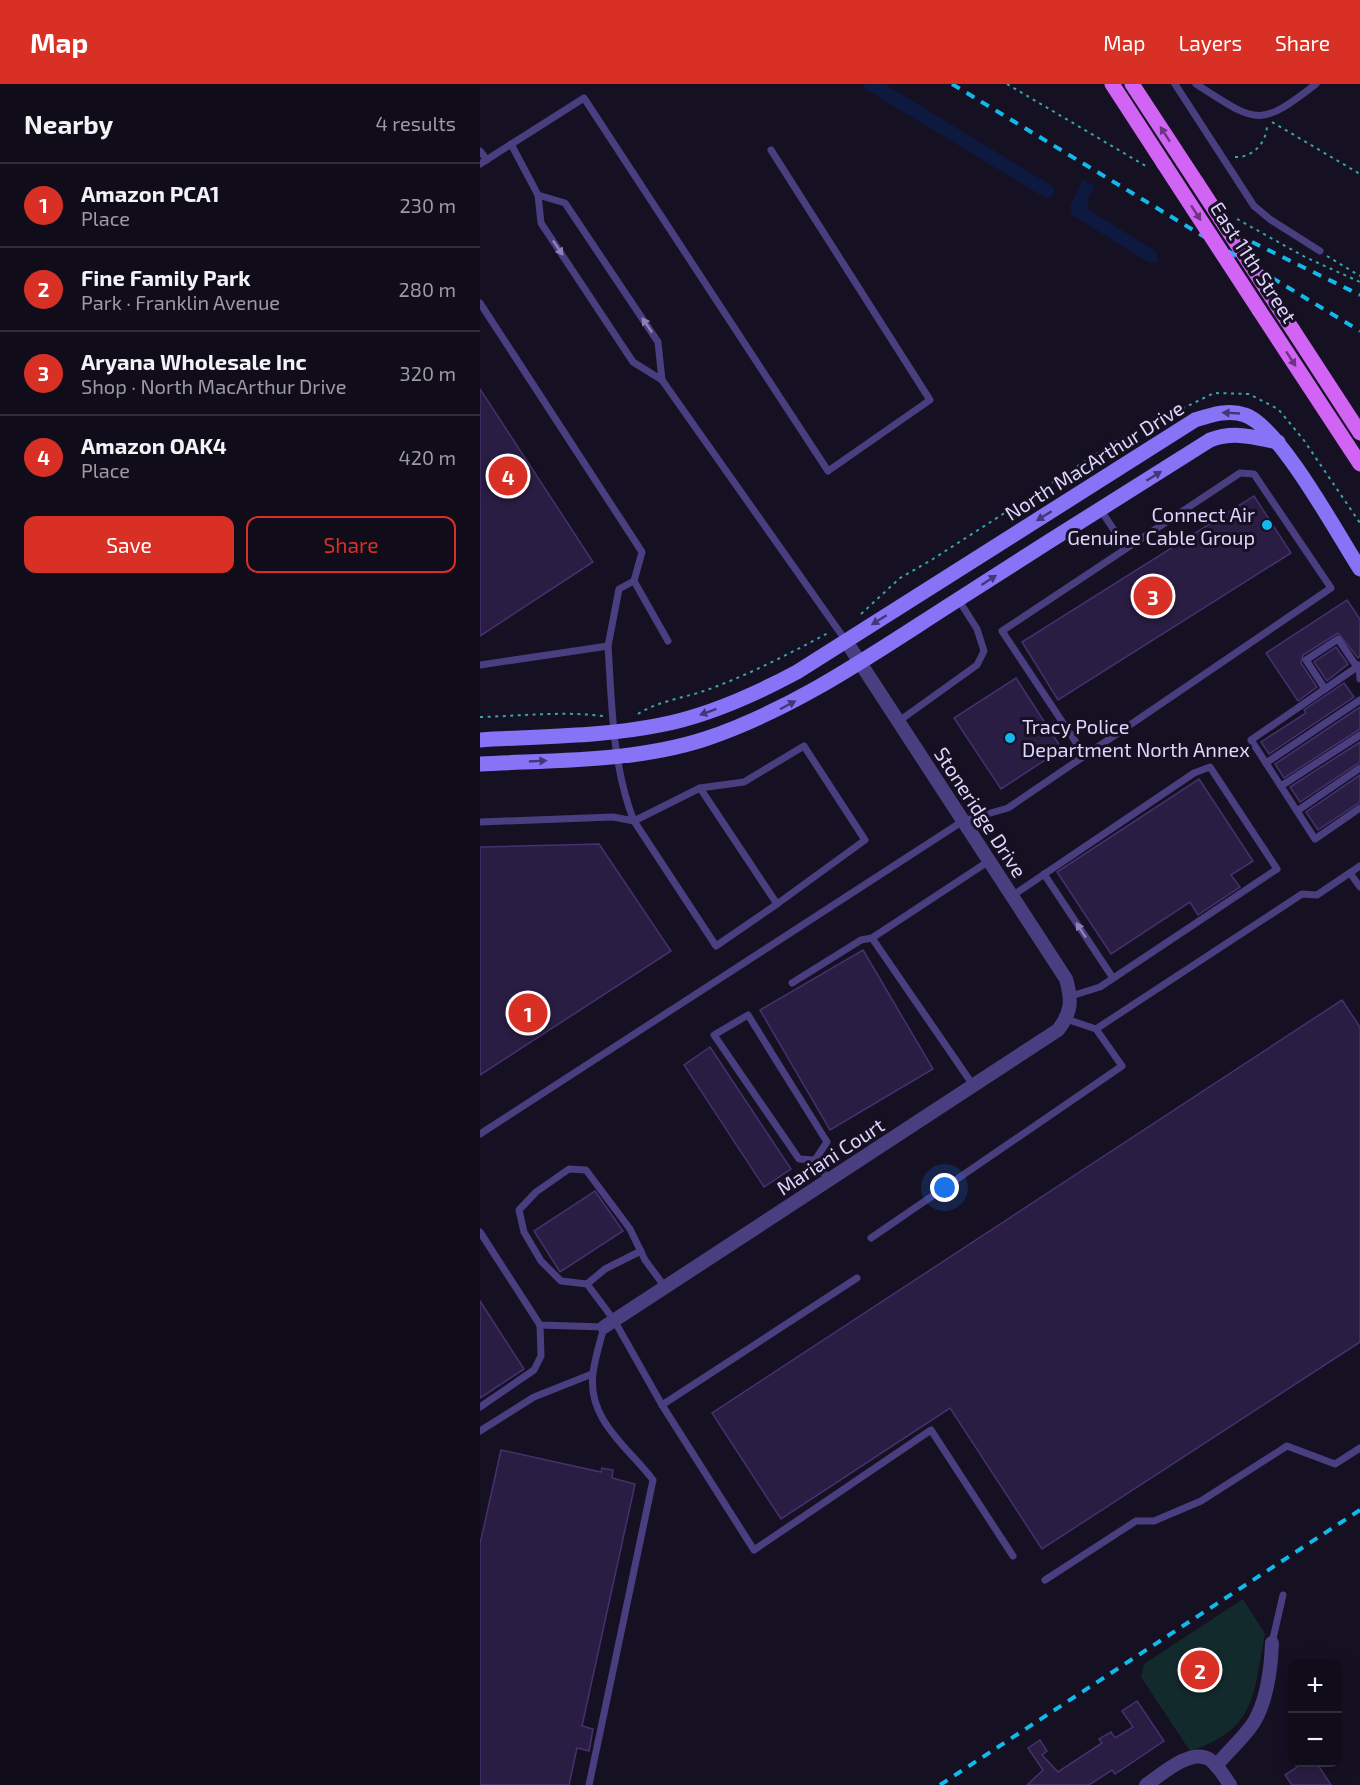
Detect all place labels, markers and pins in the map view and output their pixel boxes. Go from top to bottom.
pin: 4 [489,454,528,498]
place label: Connect Air Genuine Cable Group [1067,502,1255,549]
marker: Connect Air Genuine Cable Group [1260,518,1274,532]
pin: 3 [1134,574,1172,618]
place label: Tracy Police Department North Annex [1022,714,1250,761]
marker: Tracy Police Department North Annex [1003,731,1017,745]
pin: 1 [508,990,548,1036]
pin: 2 [1180,1648,1220,1692]

